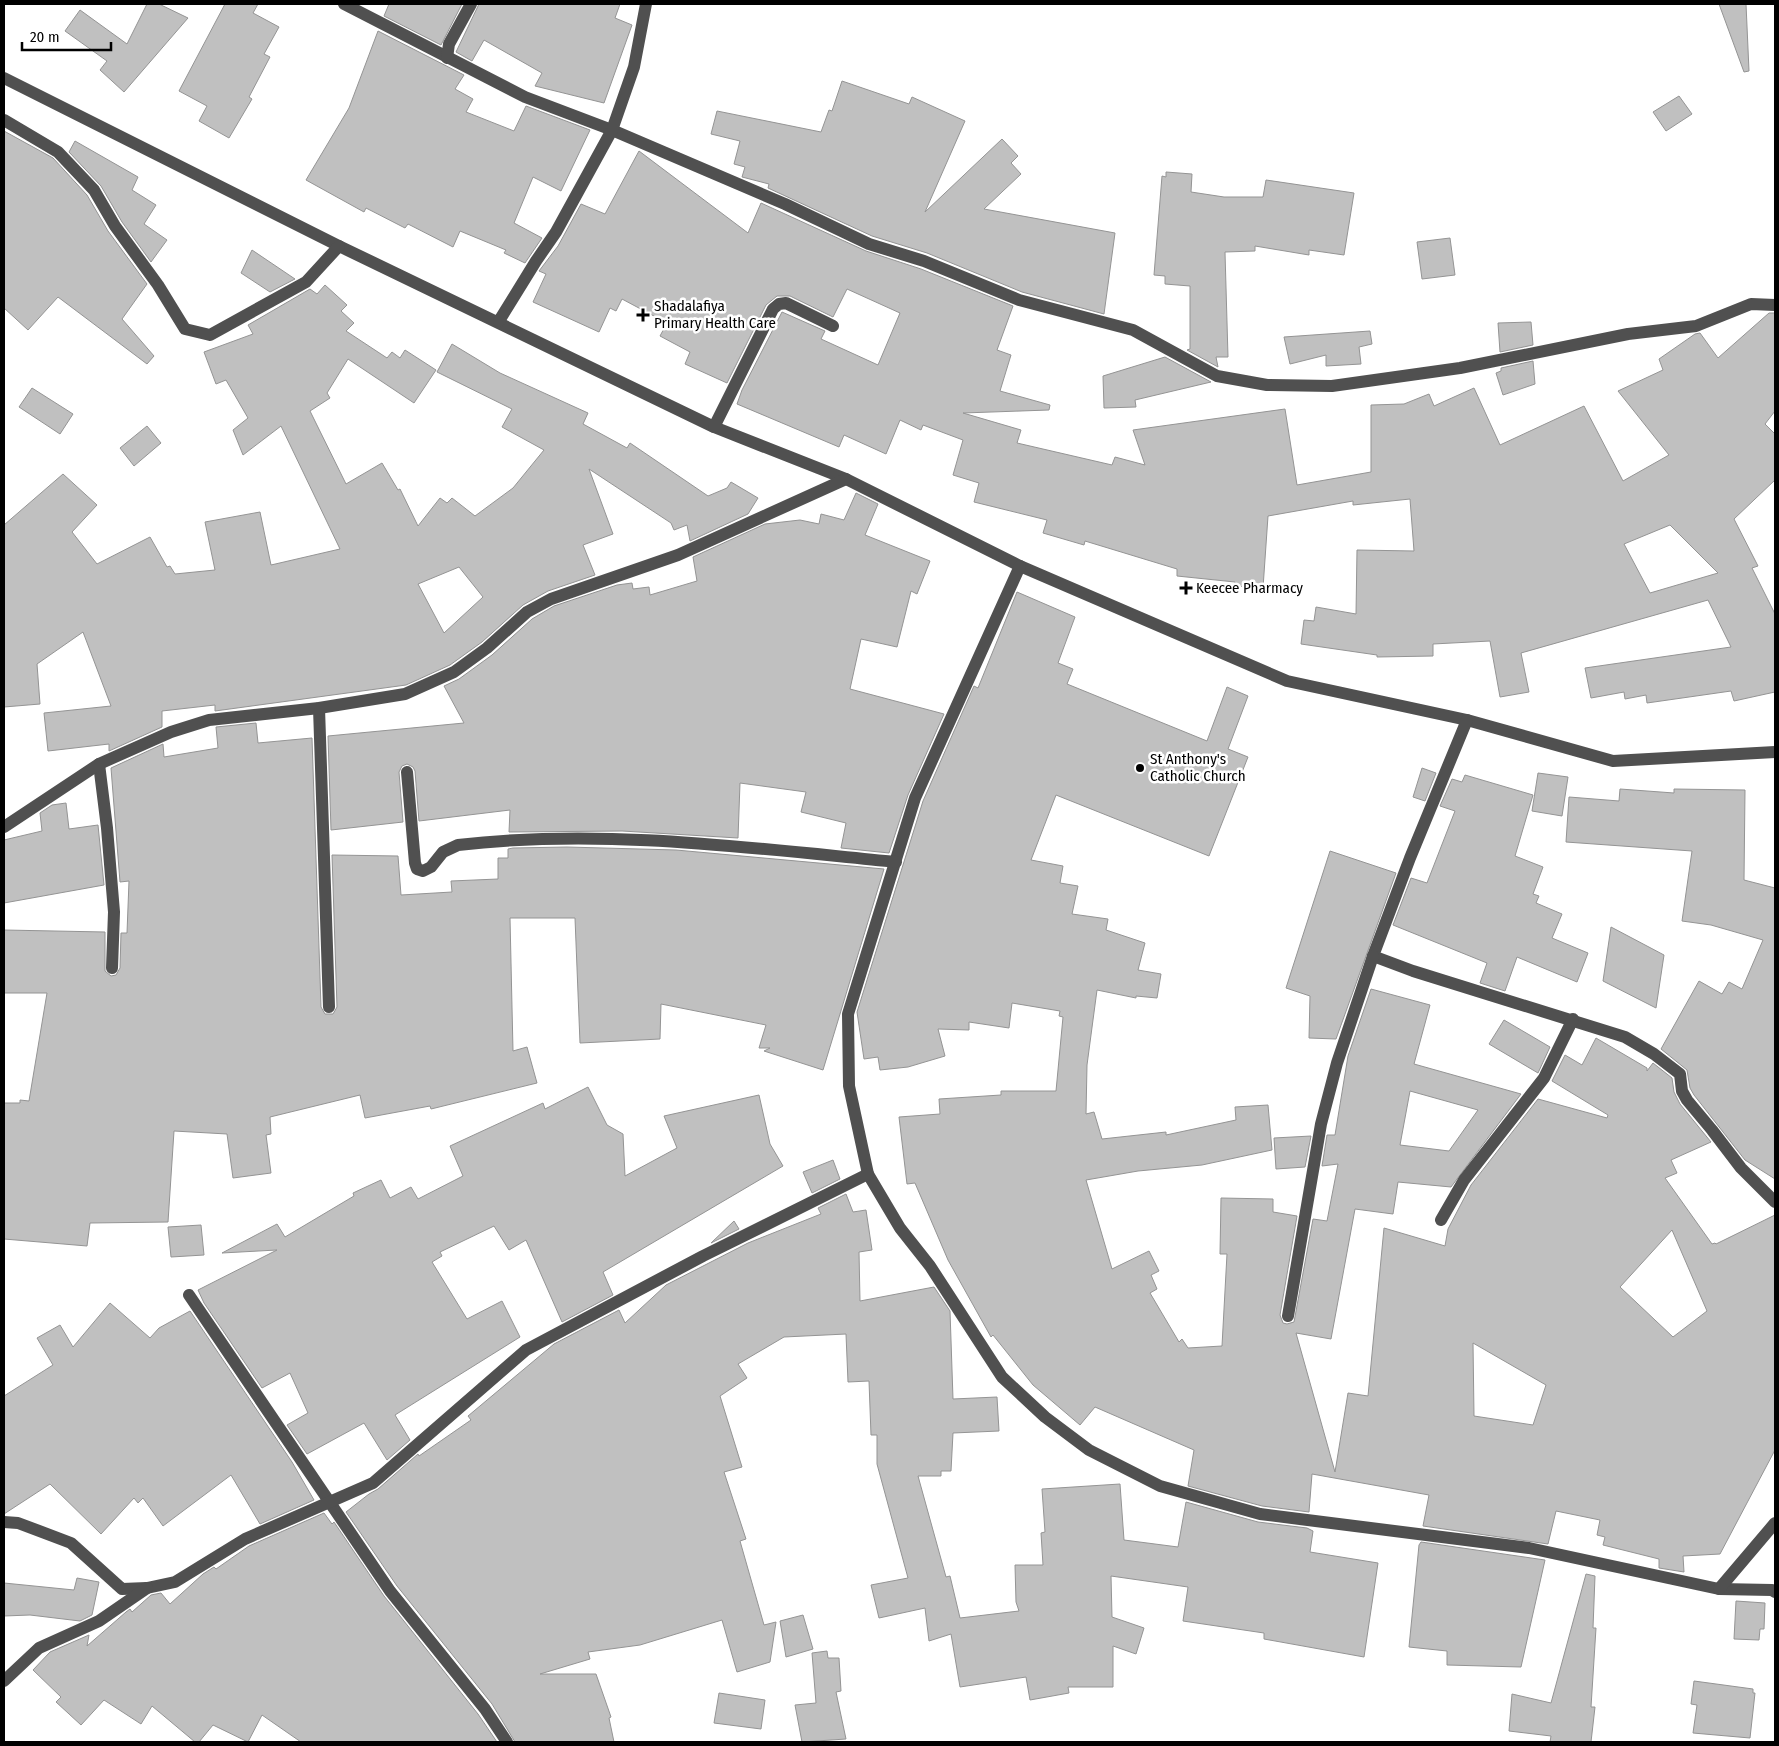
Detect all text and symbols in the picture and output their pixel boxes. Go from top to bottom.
scale bar [22,20,111,52]
text: 20 m [30,28,60,46]
place label: Shadalafiya Primary Health Care [654,297,776,332]
marker: Shadalafiya Primary Health Care [636,308,650,322]
place label: Keecee Pharmacy [1196,579,1303,597]
marker: Keecee Pharmacy [1180,582,1192,594]
place label: St Anthony's Catholic Church [1150,750,1246,785]
marker: St Anthony's Catholic Church [1134,762,1146,774]

